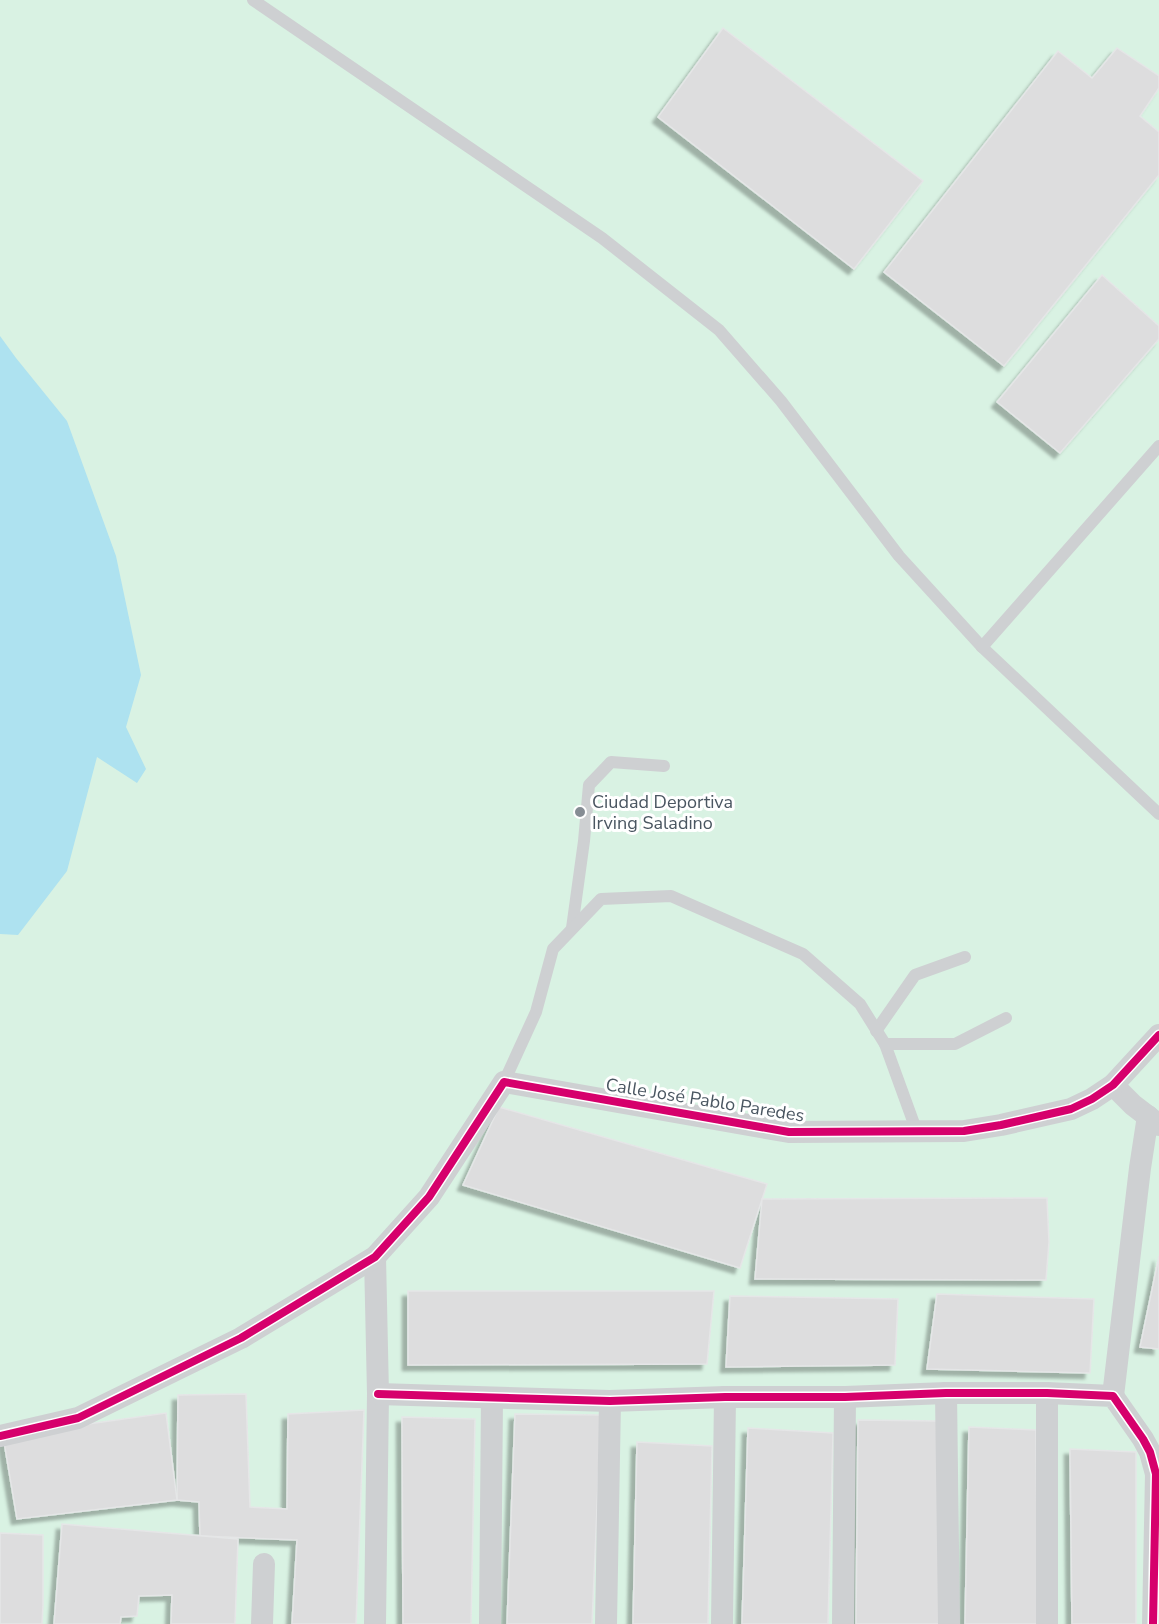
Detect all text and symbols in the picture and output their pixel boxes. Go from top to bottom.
place label: Ciudad Deportiva Irving Saladino [592,790,733,835]
marker: Ciudad Deportiva Irving Saladino [573,805,587,819]
street label: Calle José Pablo Paredes [604,1072,806,1128]

